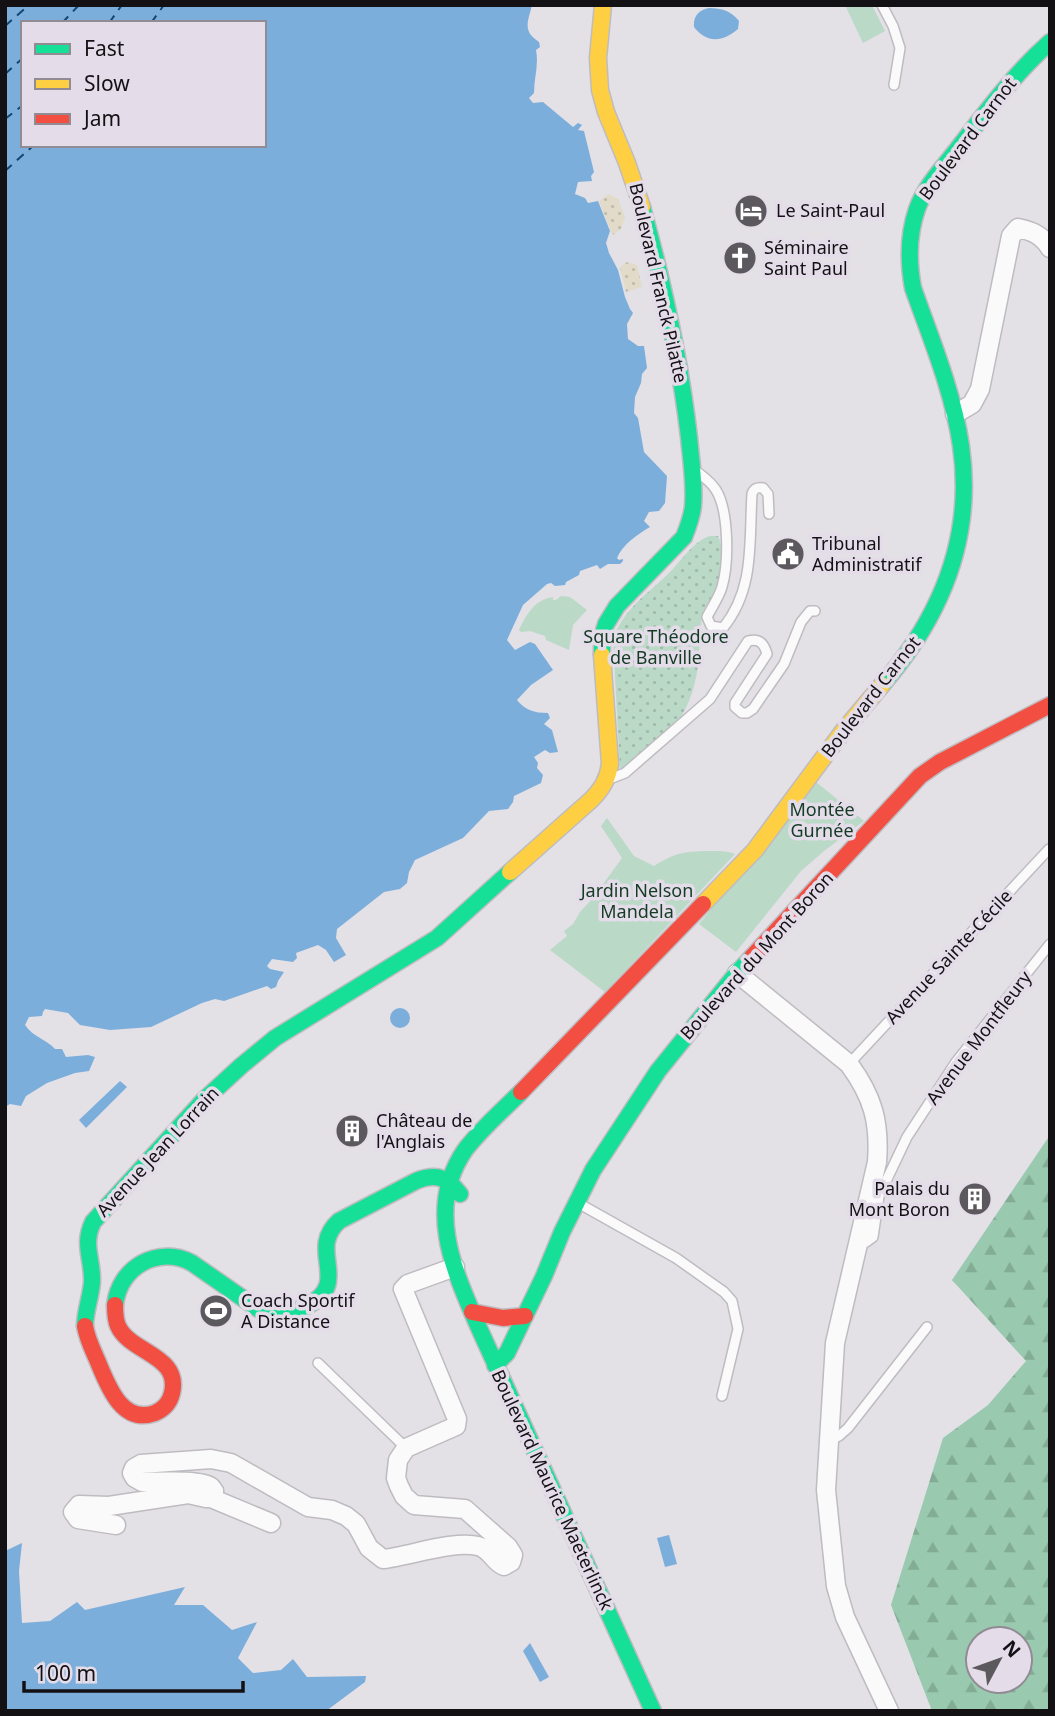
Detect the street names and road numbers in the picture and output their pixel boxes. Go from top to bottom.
street label: Boulevard Carnot [913,72,1022,205]
street label: Boulevard Franck Pilatte [624,181,694,385]
street label: Boulevard Carnot [815,630,925,762]
street label: Boulevard du Mont Boron [674,866,838,1044]
street label: Avenue Sainte-Cécile [880,884,1017,1029]
street label: Avenue Montfleury [920,965,1037,1109]
street label: Avenue Jean Lorrain [91,1081,224,1222]
street label: Boulevard Maurice Maeterlinck [487,1365,619,1614]

